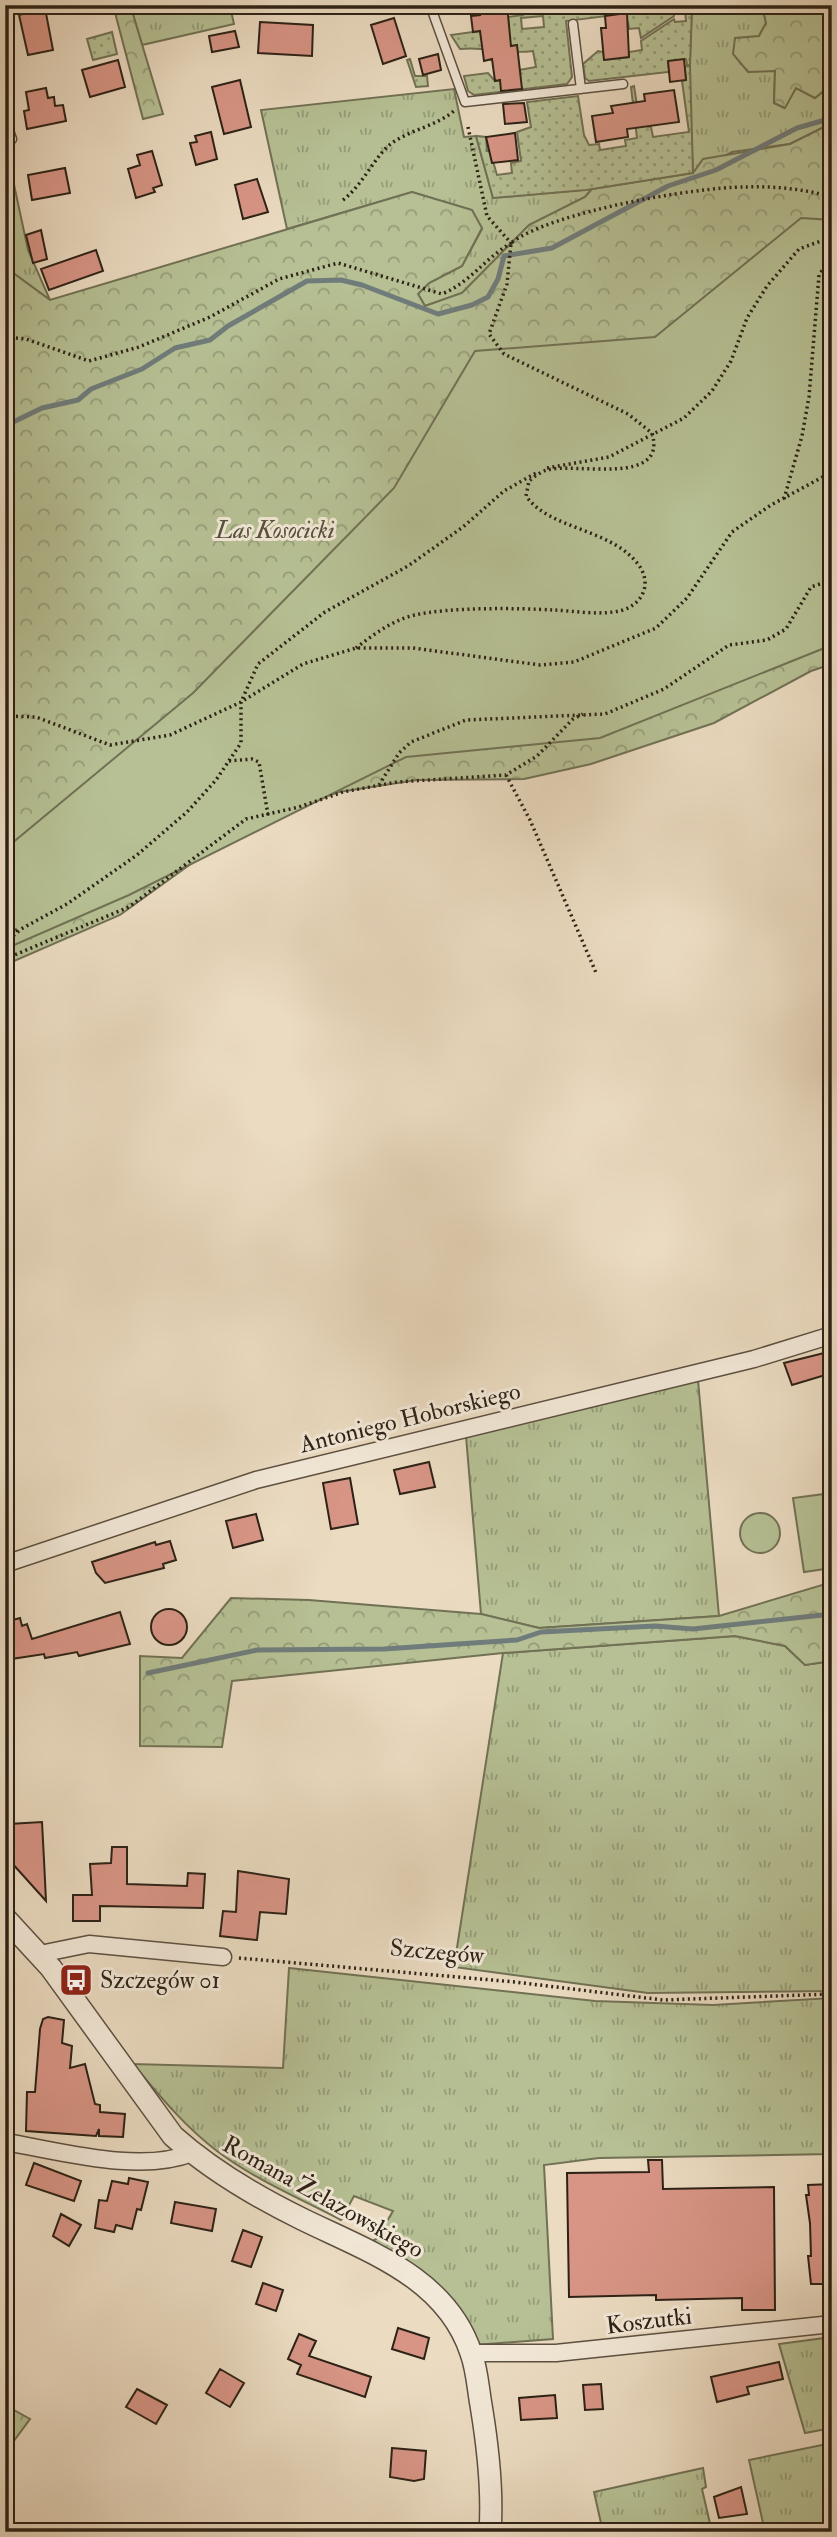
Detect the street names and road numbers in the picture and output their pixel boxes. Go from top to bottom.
street label: Antoniego Hoborskiego [295,1376,524,1461]
street label: Szczegów [389,1932,487,1972]
street label: Romana Żelazowskiego [217,2128,430,2265]
street label: Koszutki [605,2300,693,2342]

